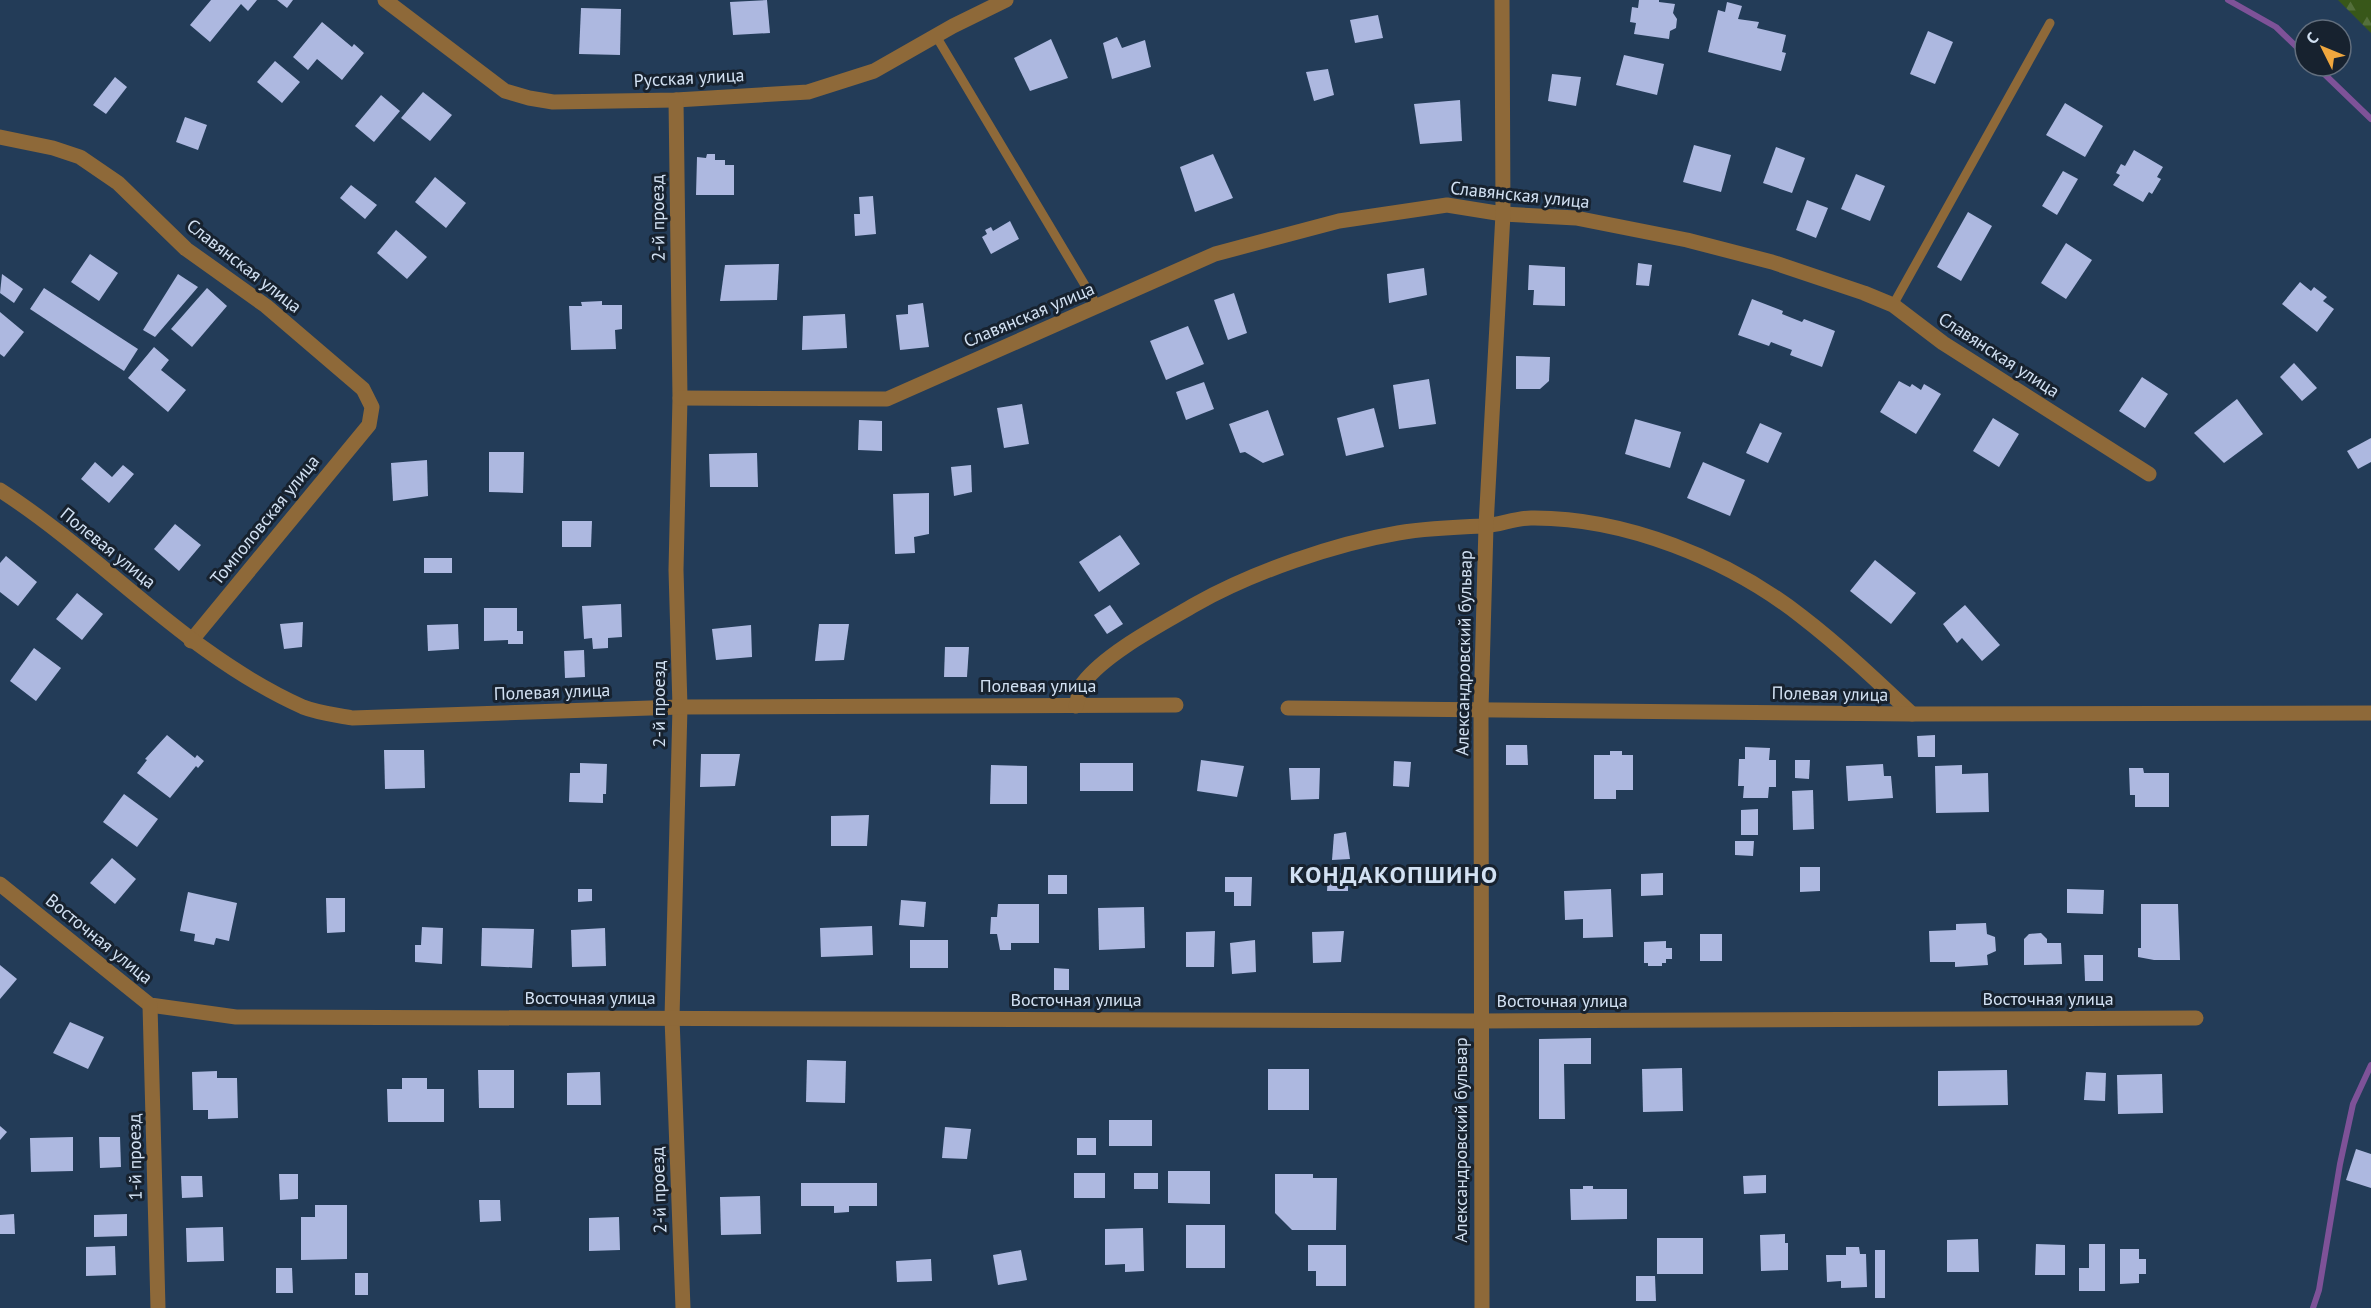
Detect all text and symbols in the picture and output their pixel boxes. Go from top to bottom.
north arrow [2293,18,2353,78]
text: С [2302,28,2322,48]
street label: Русская улица [633,63,745,92]
street label: 2-й проезд [645,174,670,262]
street label: Славянская улица [1449,176,1591,213]
street label: Славянская улица [182,214,306,318]
street label: Славянская улица [960,277,1098,352]
street label: Славянская улица [1934,307,2064,402]
street label: Томполовская улица [205,450,324,589]
street label: Полевая улица [56,502,161,593]
street label: Александровский бульвар [1450,550,1477,756]
street label: 2-й проезд [647,660,670,747]
street label: Полевая улица [980,674,1096,697]
street label: Полевая улица [493,678,611,705]
street label: Полевая улица [1771,681,1889,706]
district label: КОНДАКОПШИНО [1289,859,1499,890]
street label: Восточная улица [41,888,158,989]
street label: Восточная улица [524,986,656,1009]
street label: Восточная улица [1982,987,2114,1010]
street label: Восточная улица [1010,988,1142,1011]
street label: Восточная улица [1496,989,1628,1012]
street label: Александровский бульвар [1449,1037,1472,1243]
street label: 1-й проезд [122,1113,147,1201]
street label: 2-й проезд [645,1146,672,1234]

